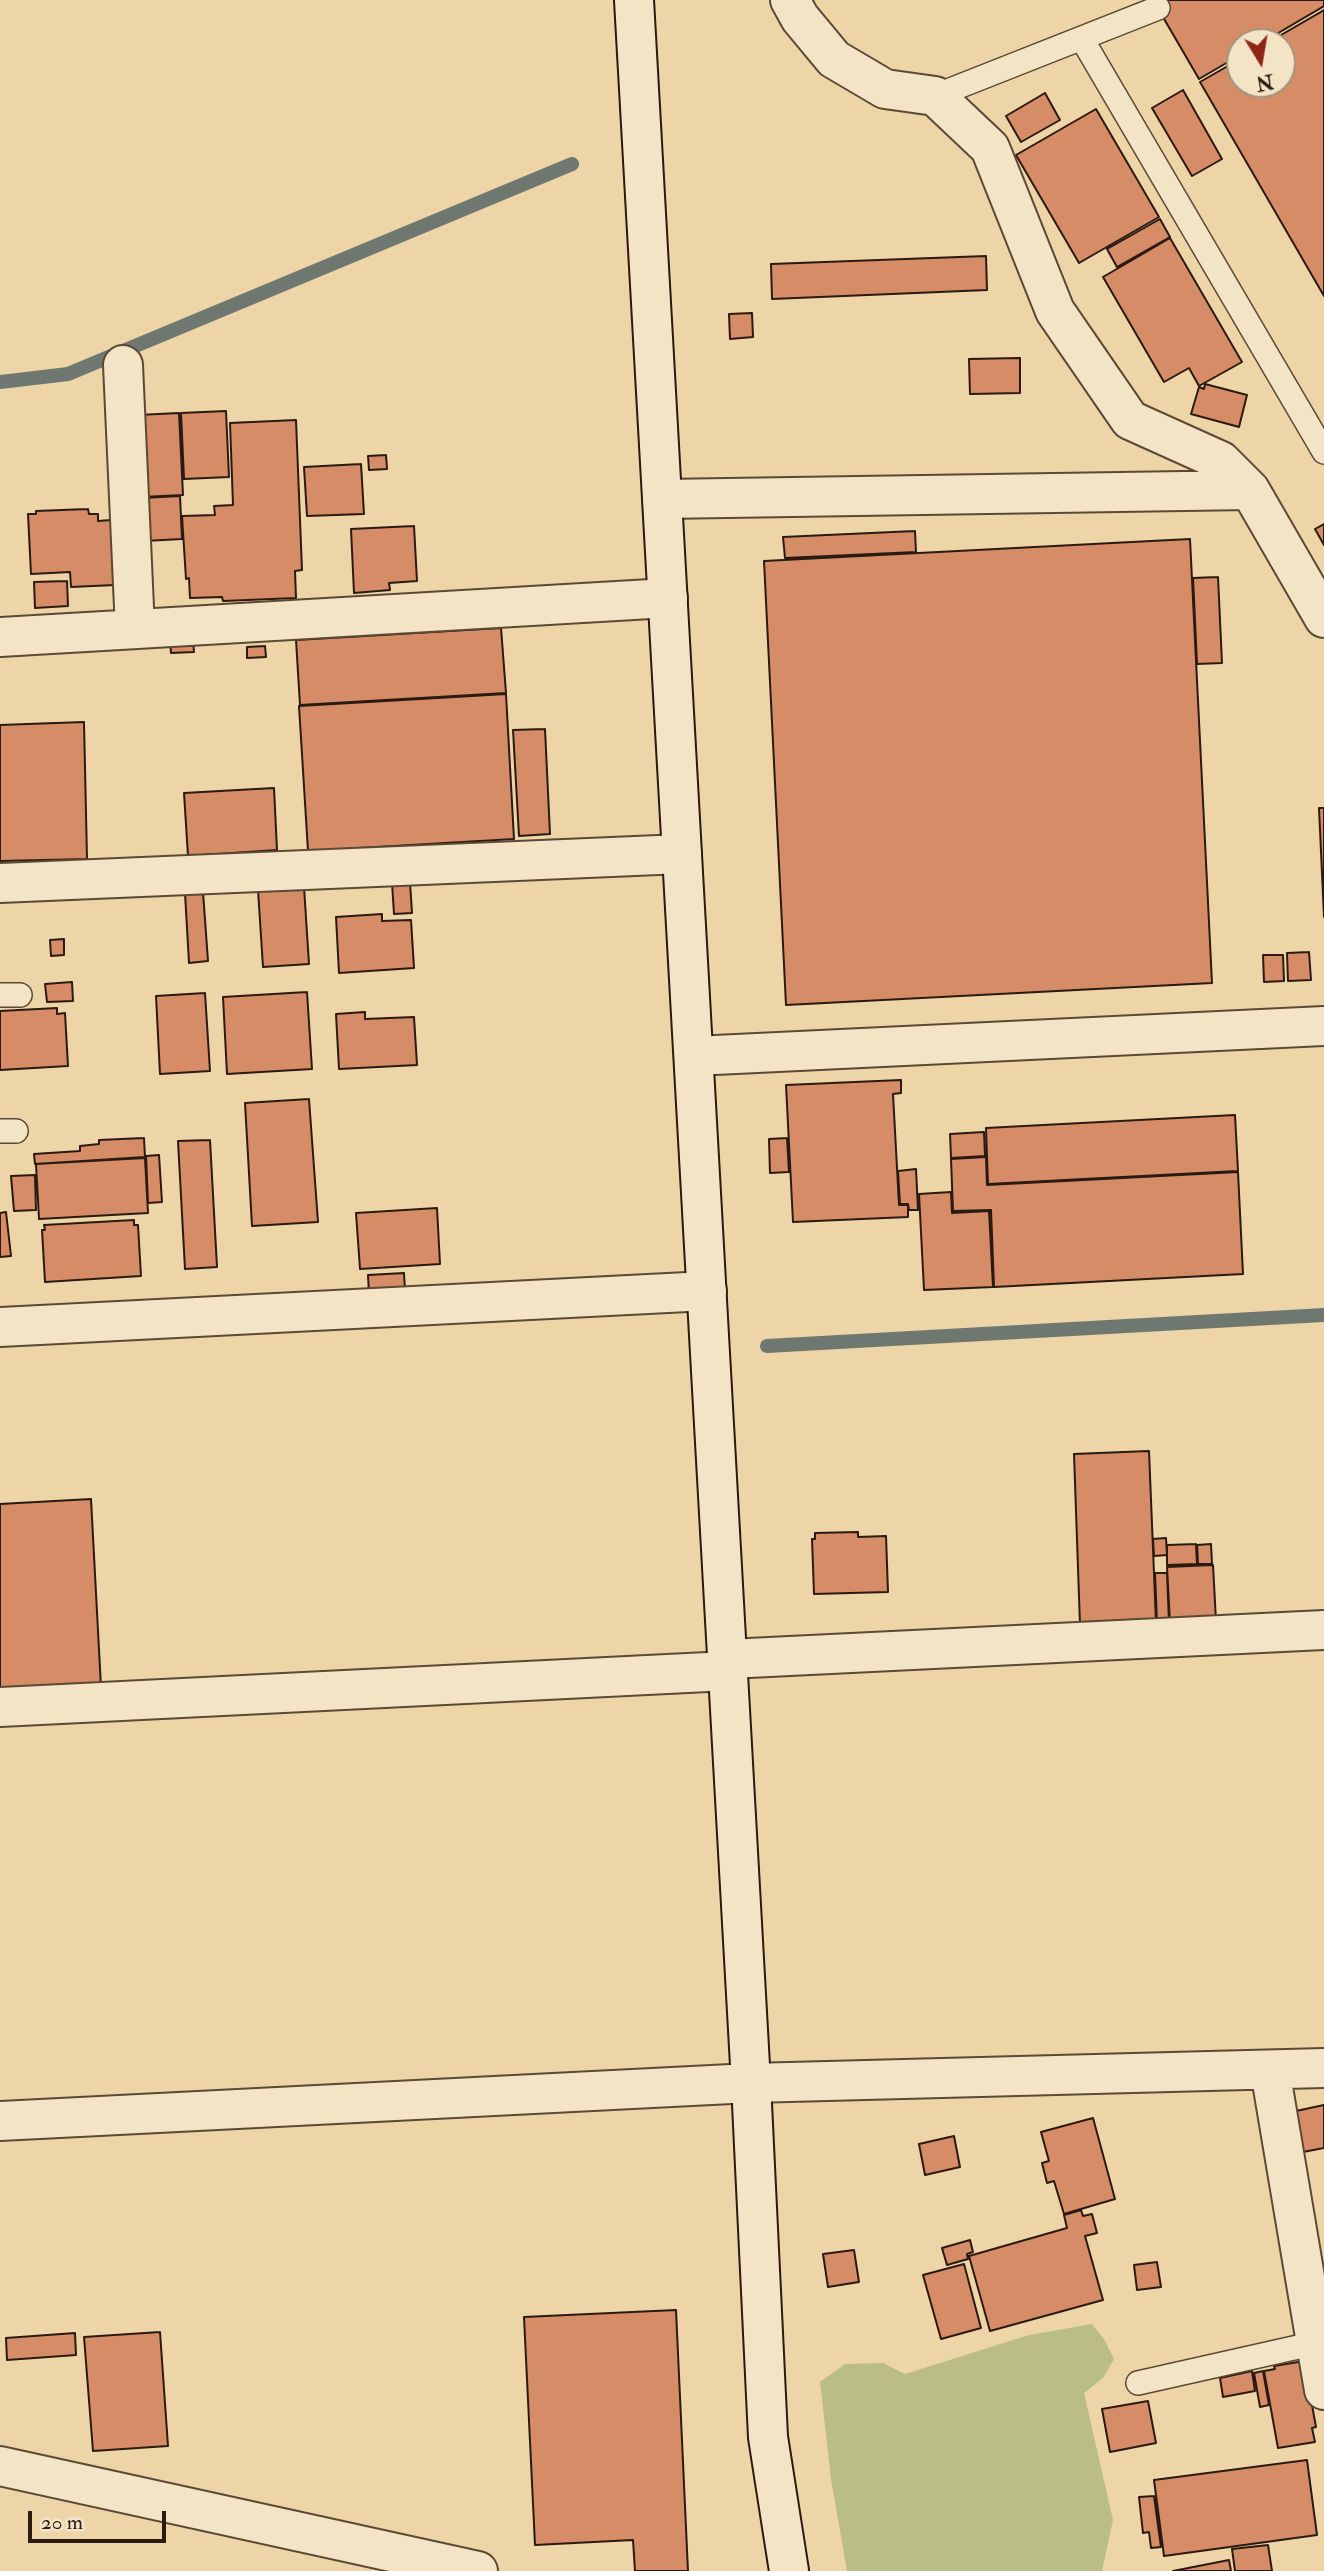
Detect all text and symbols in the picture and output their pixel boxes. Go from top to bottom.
north arrow [1226,28,1296,98]
text: N [1254,68,1275,95]
scale bar [32,2498,170,2542]
text: 20 m [41,2509,83,2536]

